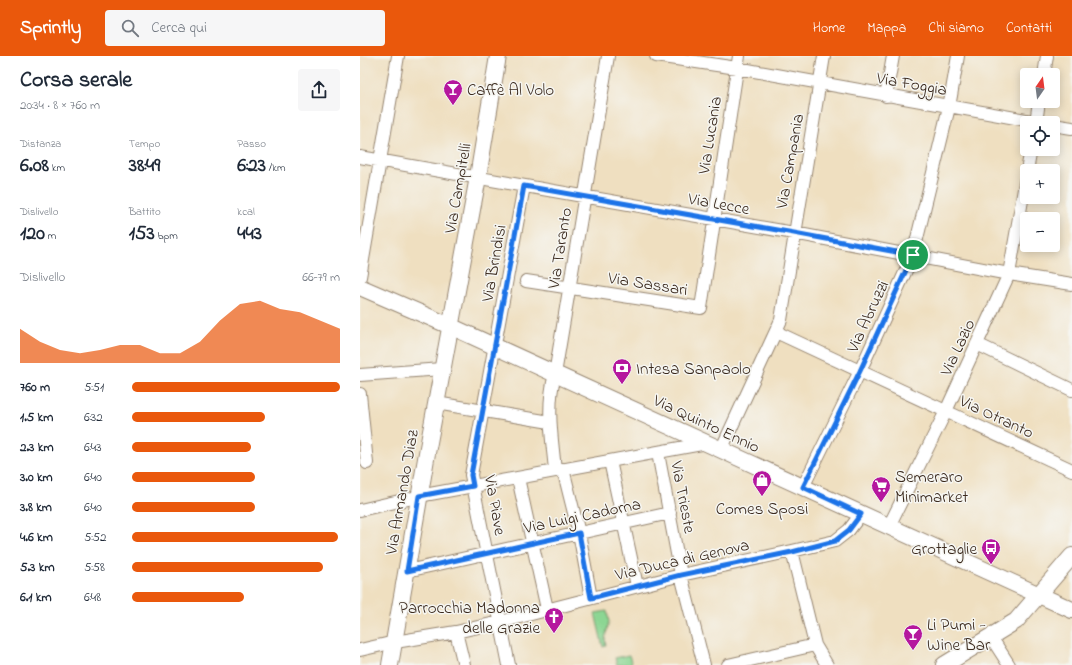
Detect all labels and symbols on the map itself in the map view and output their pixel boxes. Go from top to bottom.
street label: Via Foggia [873,66,949,105]
north arrow [1020,68,1060,108]
bar icon: Caffè Al Volo [442,78,464,106]
place label: Caffè Al Volo [467,78,554,103]
street label: Via Lucania [692,94,729,177]
street label: Via Campania [770,112,811,212]
street label: Via Campitelli [438,141,479,236]
street label: Via Lecce [685,187,752,222]
street label: Via Taranto [542,206,579,291]
street label: Via Brindisi [475,223,514,305]
pin [896,238,930,272]
street label: Via Sassari [605,266,689,303]
street label: Via Abruzzi [840,276,896,358]
street label: Via Lazio [934,315,982,381]
bank icon: Intesa Sanpaolo [611,357,633,385]
place label: Intesa Sanpaolo [636,357,751,382]
street label: Via Quinto Ennio [648,388,764,460]
street label: Via Otranto [954,389,1038,446]
street label: Via Armando Diaz [379,427,426,558]
street label: Via Trieste [663,458,702,536]
place label: Semeraro Minimarket [895,465,969,510]
shop icon: Comes Sposi [751,469,773,497]
street label: Via Piave [477,472,512,538]
supermarket icon: Semeraro Minimarket [870,475,892,503]
street label: Via Luigi Cadorna [521,492,644,543]
place label: Comes Sposi [716,497,808,522]
street label: Via Duca di Genova [612,533,752,588]
place label: Grottaglie [911,537,977,564]
bus stop icon: Grottaglie [980,537,1002,565]
place label: Parrocchia Madonna delle Grazie [399,596,540,641]
church icon: Parrocchia Madonna delle Grazie [543,606,565,634]
place label: Li Pumi - Wine Bar [927,613,991,658]
bar icon: Li Pumi - Wine Bar [902,623,924,651]

